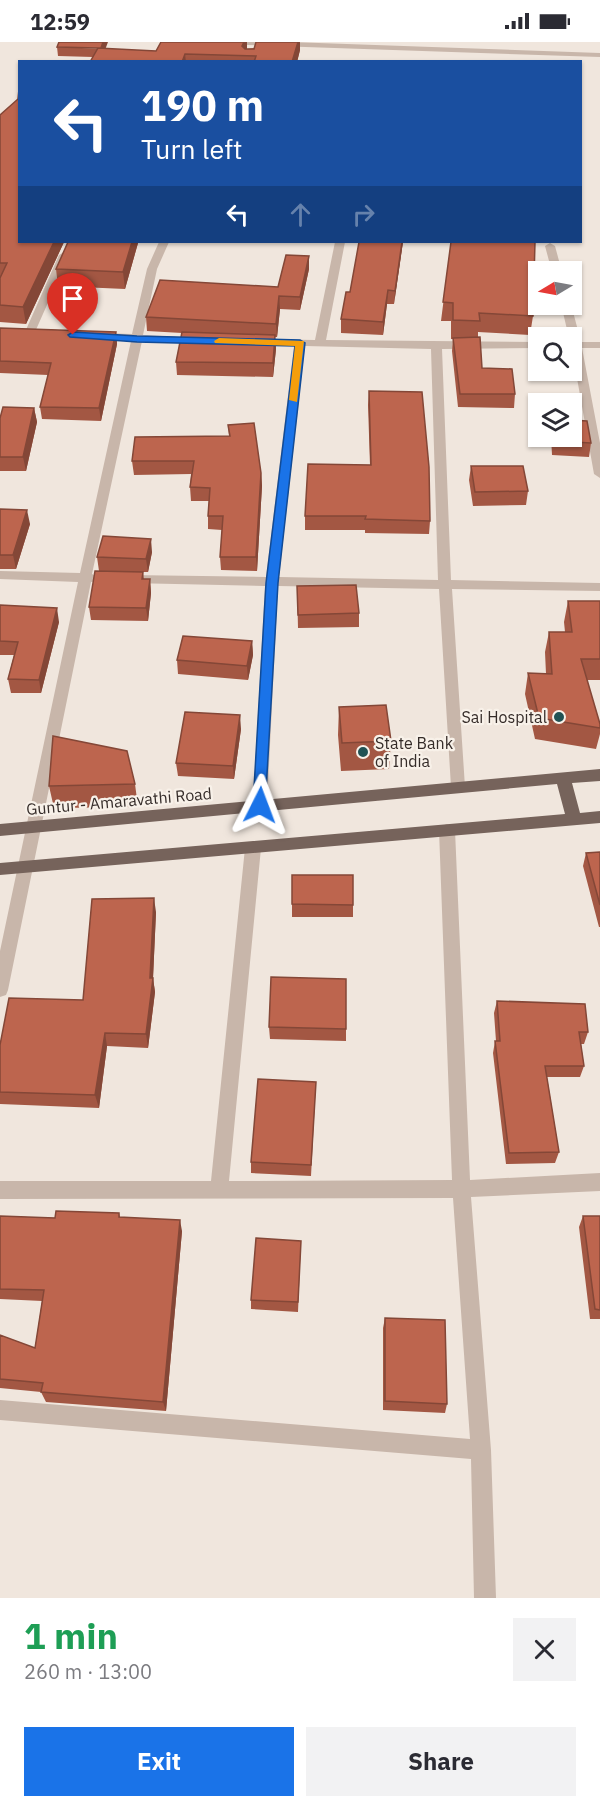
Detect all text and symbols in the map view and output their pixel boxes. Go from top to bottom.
text: 12:59 [30,7,90,36]
text: 190 m [141,78,264,133]
icon: left [42,84,120,162]
text: Turn left [141,131,242,166]
icon: left [221,198,254,231]
icon: ahead [284,198,317,231]
icon: right [347,198,380,231]
north arrow [528,261,582,315]
map controls [528,261,582,447]
pin [47,273,98,335]
icon: arrive [56,282,89,315]
button: search [528,327,582,381]
button: layers [528,393,582,447]
place label: Sai Hospital [462,707,547,727]
marker: Sai Hospital [552,710,566,724]
place label: State Bank of India [375,733,454,771]
marker: State Bank of India [356,745,370,759]
position arrow [228,773,292,837]
street label: Guntur - Amaravathi Road [25,783,213,819]
text: 1 min [24,1612,118,1659]
button: close [513,1618,576,1681]
text: 260 m · 13:00 [24,1658,152,1685]
button: Exit [24,1727,294,1796]
button: Share [306,1727,576,1796]

